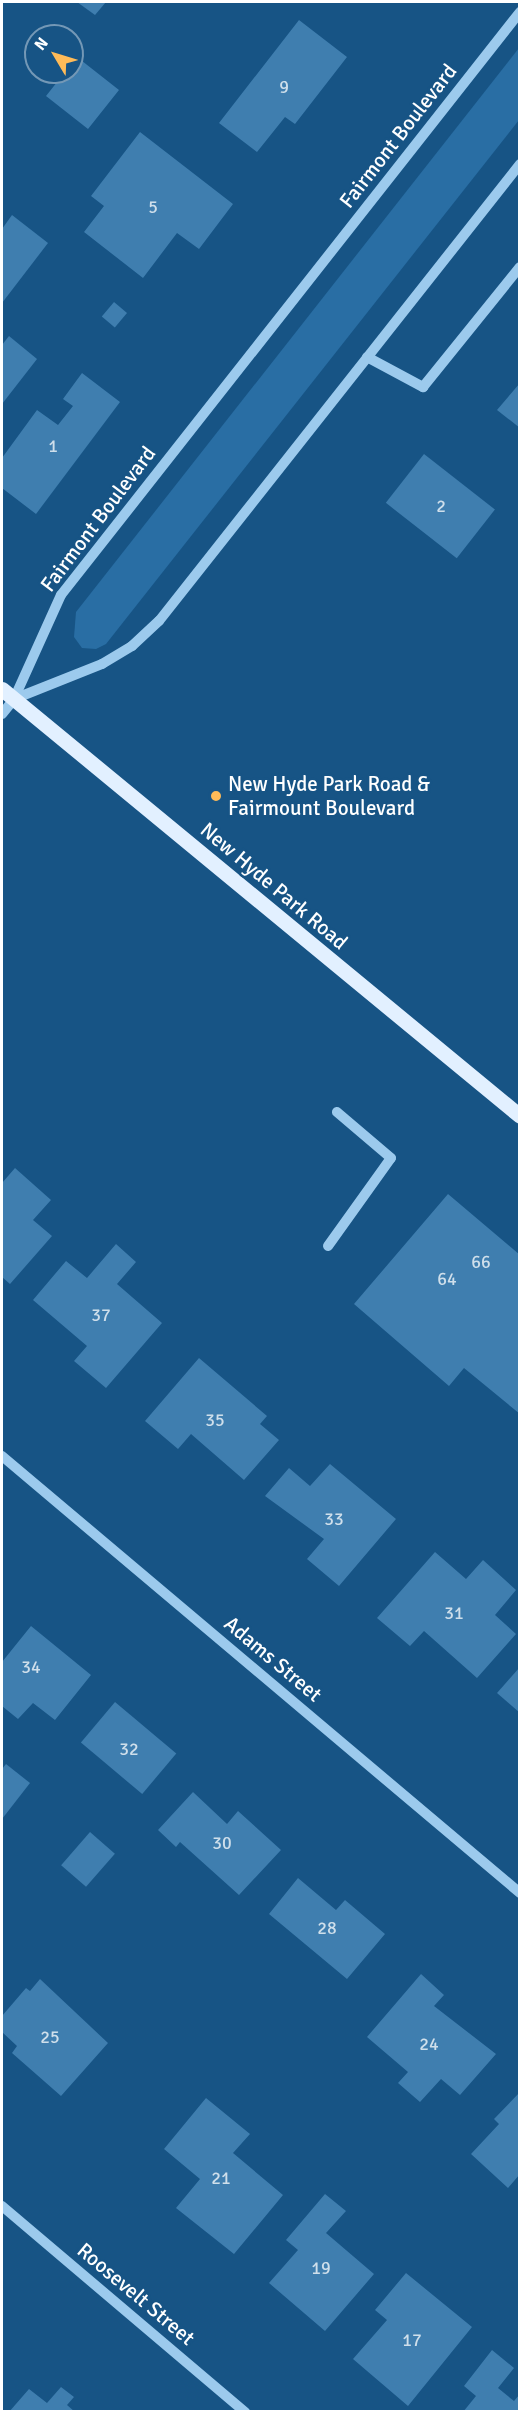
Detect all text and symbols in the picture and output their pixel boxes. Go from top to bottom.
north arrow [24,24,84,84]
text: N [30,34,53,55]
street label: Fairmont Boulevard [334,59,462,213]
house number: 9 [279,76,289,98]
house number: 5 [148,196,158,218]
house number: 1 [48,435,58,457]
street label: Fairmont Boulevard [35,441,161,597]
house number: 2 [436,495,446,517]
place label: New Hyde Park Road & Fairmount Boulevard [228,771,430,821]
marker: New Hyde Park Road & Fairmount Boulevard [209,789,223,803]
street label: New Hyde Park Road [195,817,353,955]
house number: 66 [471,1251,491,1273]
house number: 64 [437,1268,457,1290]
house number: 37 [91,1304,111,1326]
house number: 35 [205,1409,225,1431]
house number: 33 [324,1508,344,1530]
house number: 31 [444,1602,464,1624]
street label: Adams Street [219,1611,327,1707]
house number: 34 [21,1656,41,1678]
house number: 32 [119,1738,139,1760]
house number: 30 [212,1832,232,1854]
house number: 28 [317,1917,337,1939]
house number: 25 [40,2026,60,2048]
house number: 24 [419,2033,439,2055]
house number: 21 [211,2167,231,2189]
street label: Roosevelt Street [72,2237,200,2351]
house number: 19 [311,2257,331,2279]
house number: 17 [402,2329,422,2351]

